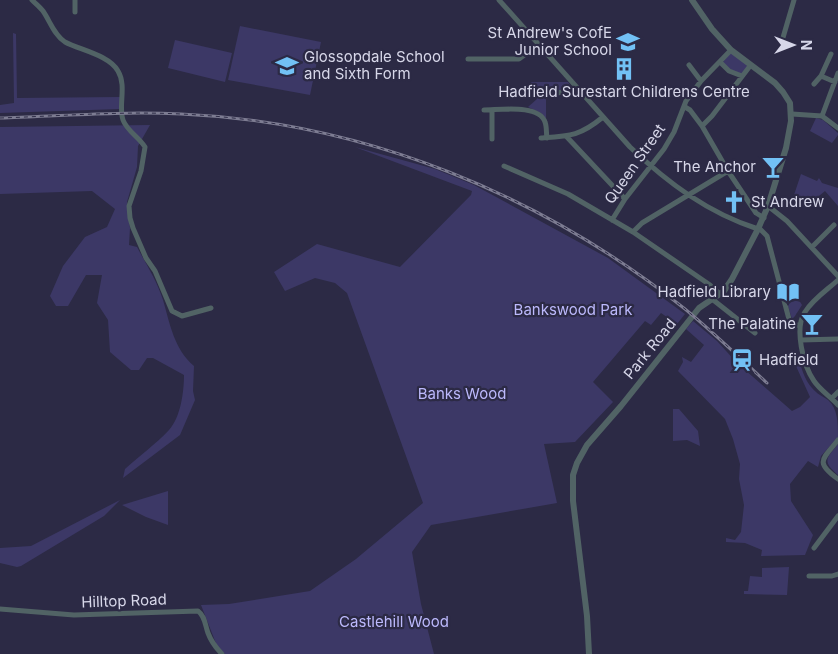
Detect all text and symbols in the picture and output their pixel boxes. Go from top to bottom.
north arrow [768,20,818,70]
place label: St Andrew's CofE Junior School [488,23,612,59]
school or university icon: St Andrew's CofE Junior School [615,29,641,55]
text: N [798,40,815,50]
place label: Glossopdale School and Sixth Form [304,47,445,83]
school or university icon: Glossopdale School and Sixth Form [274,53,300,79]
building icon: Hadfield Surestart Childrens Centre [611,56,637,82]
place label: Hadfield Surestart Childrens Centre [498,82,750,101]
street label: Queen Street [600,120,669,207]
bar icon: The Anchor [760,154,786,180]
place label: The Anchor [673,157,756,176]
church icon: St Andrew [721,189,747,215]
place label: St Andrew [751,192,824,211]
library icon: Hadfield Library [775,279,801,305]
place label: Hadfield Library [658,282,772,301]
park label: Bankswood Park [514,300,633,319]
bar icon: The Palatine [799,311,825,337]
place label: The Palatine [708,314,796,333]
street label: Park Road [619,315,680,383]
station icon: Hadfield [729,347,755,373]
place label: Hadfield [759,350,819,369]
park label: Banks Wood [418,384,506,403]
street label: Hilltop Road [81,590,167,611]
park label: Castlehill Wood [339,612,449,631]

